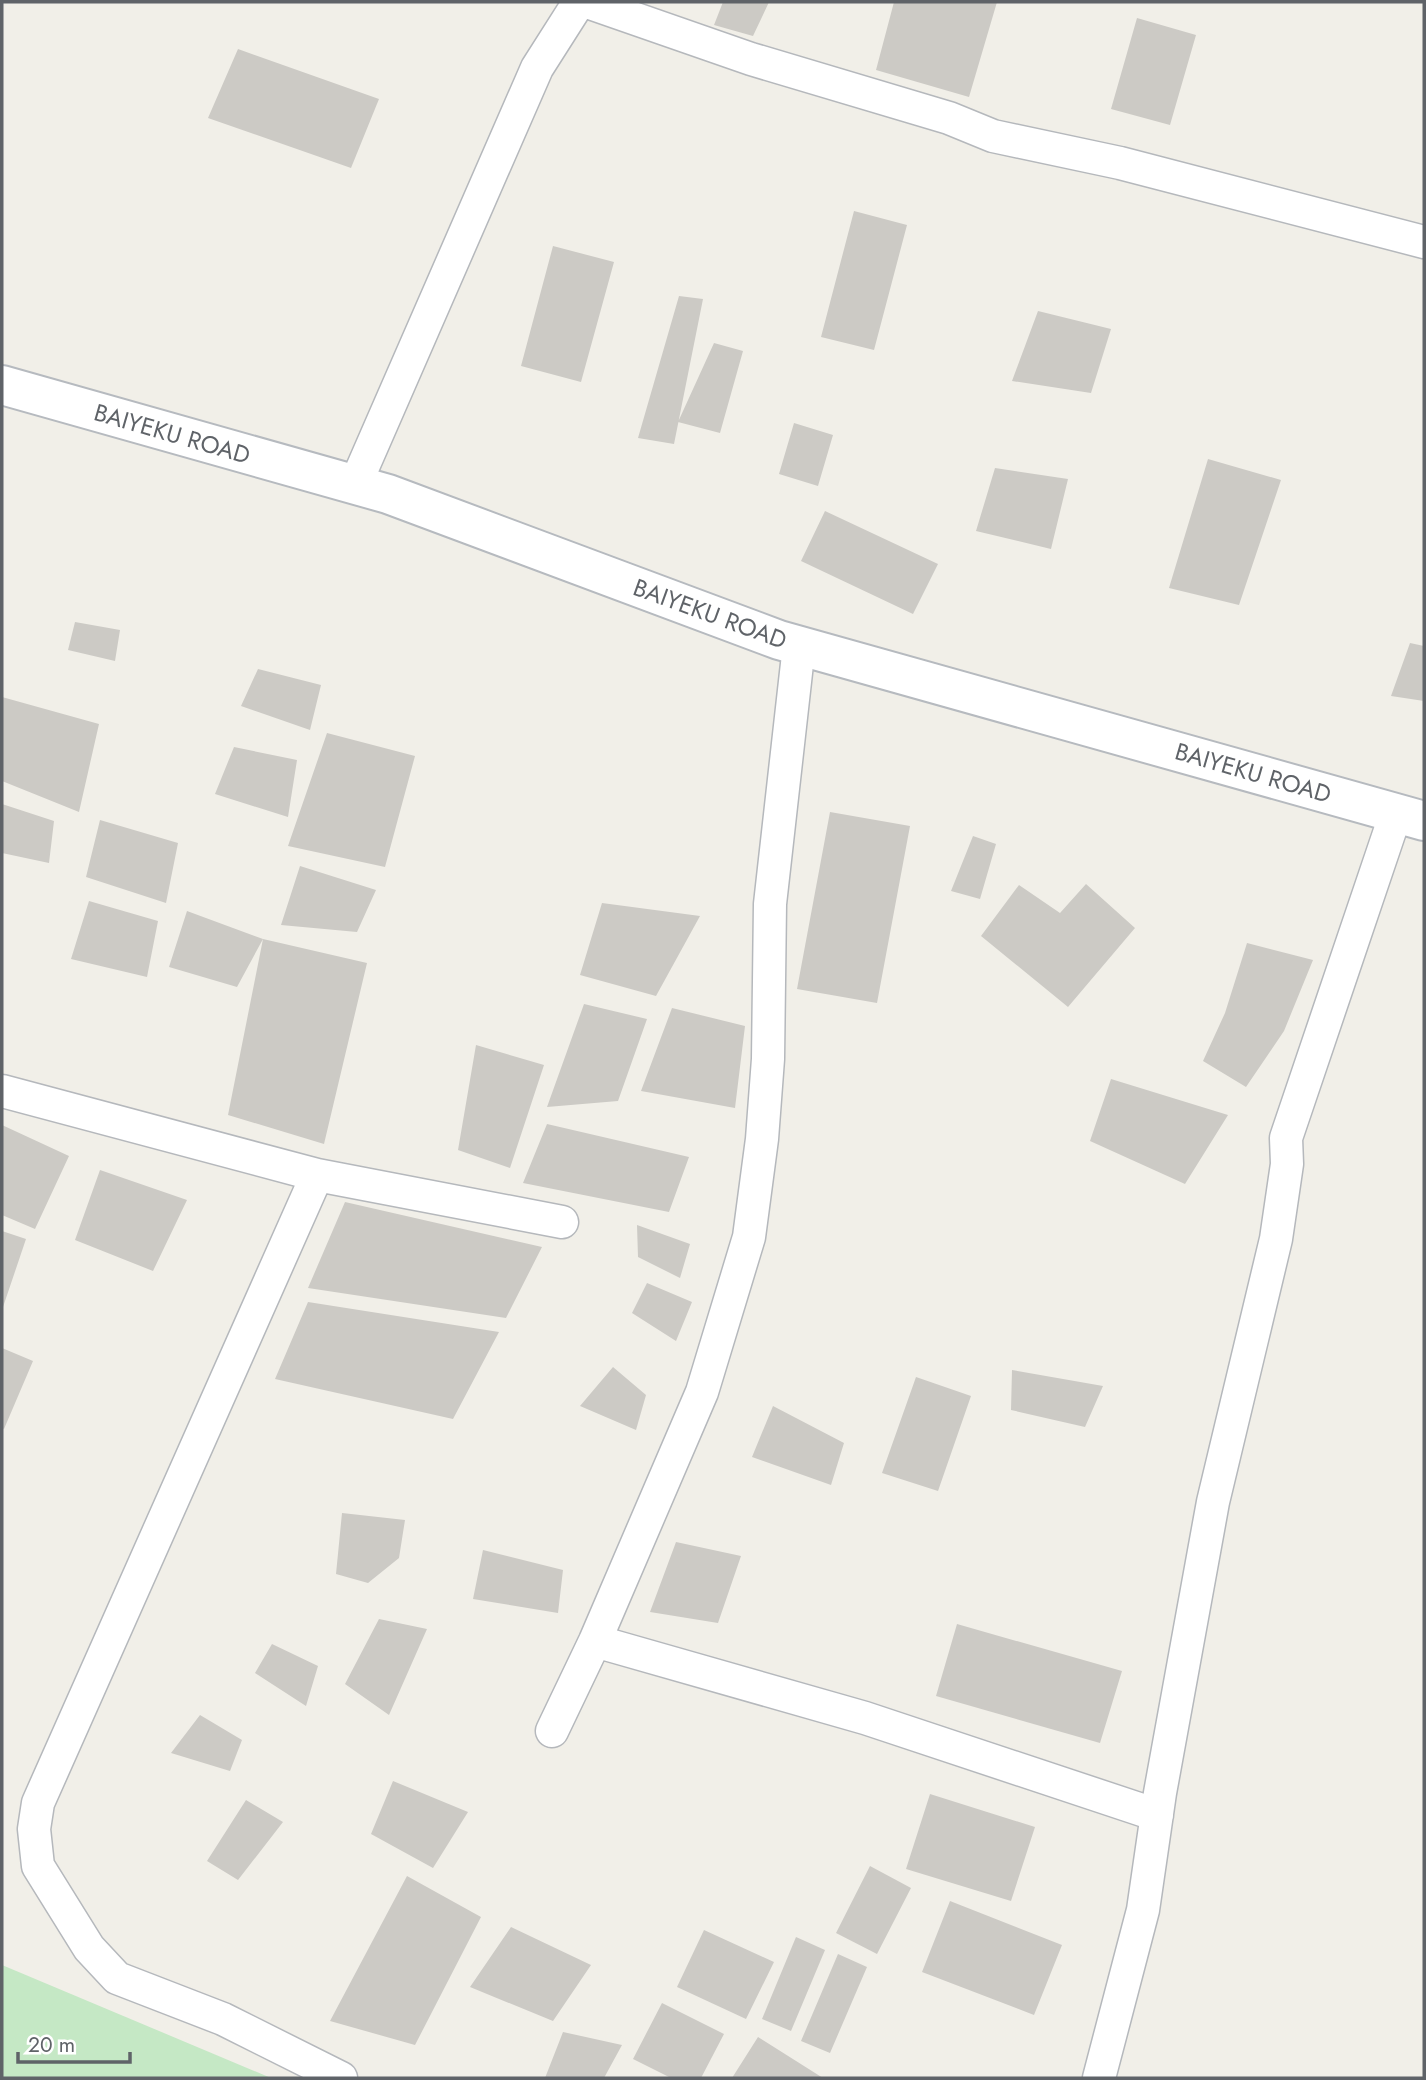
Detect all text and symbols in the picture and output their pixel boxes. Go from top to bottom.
street label: BAIYEKU ROAD [90,395,254,473]
street label: BAIYEKU ROAD [629,570,792,658]
street label: BAIYEKU ROAD [1171,734,1335,812]
scale bar [18,2021,130,2064]
text: 20 m [28,2030,75,2060]

